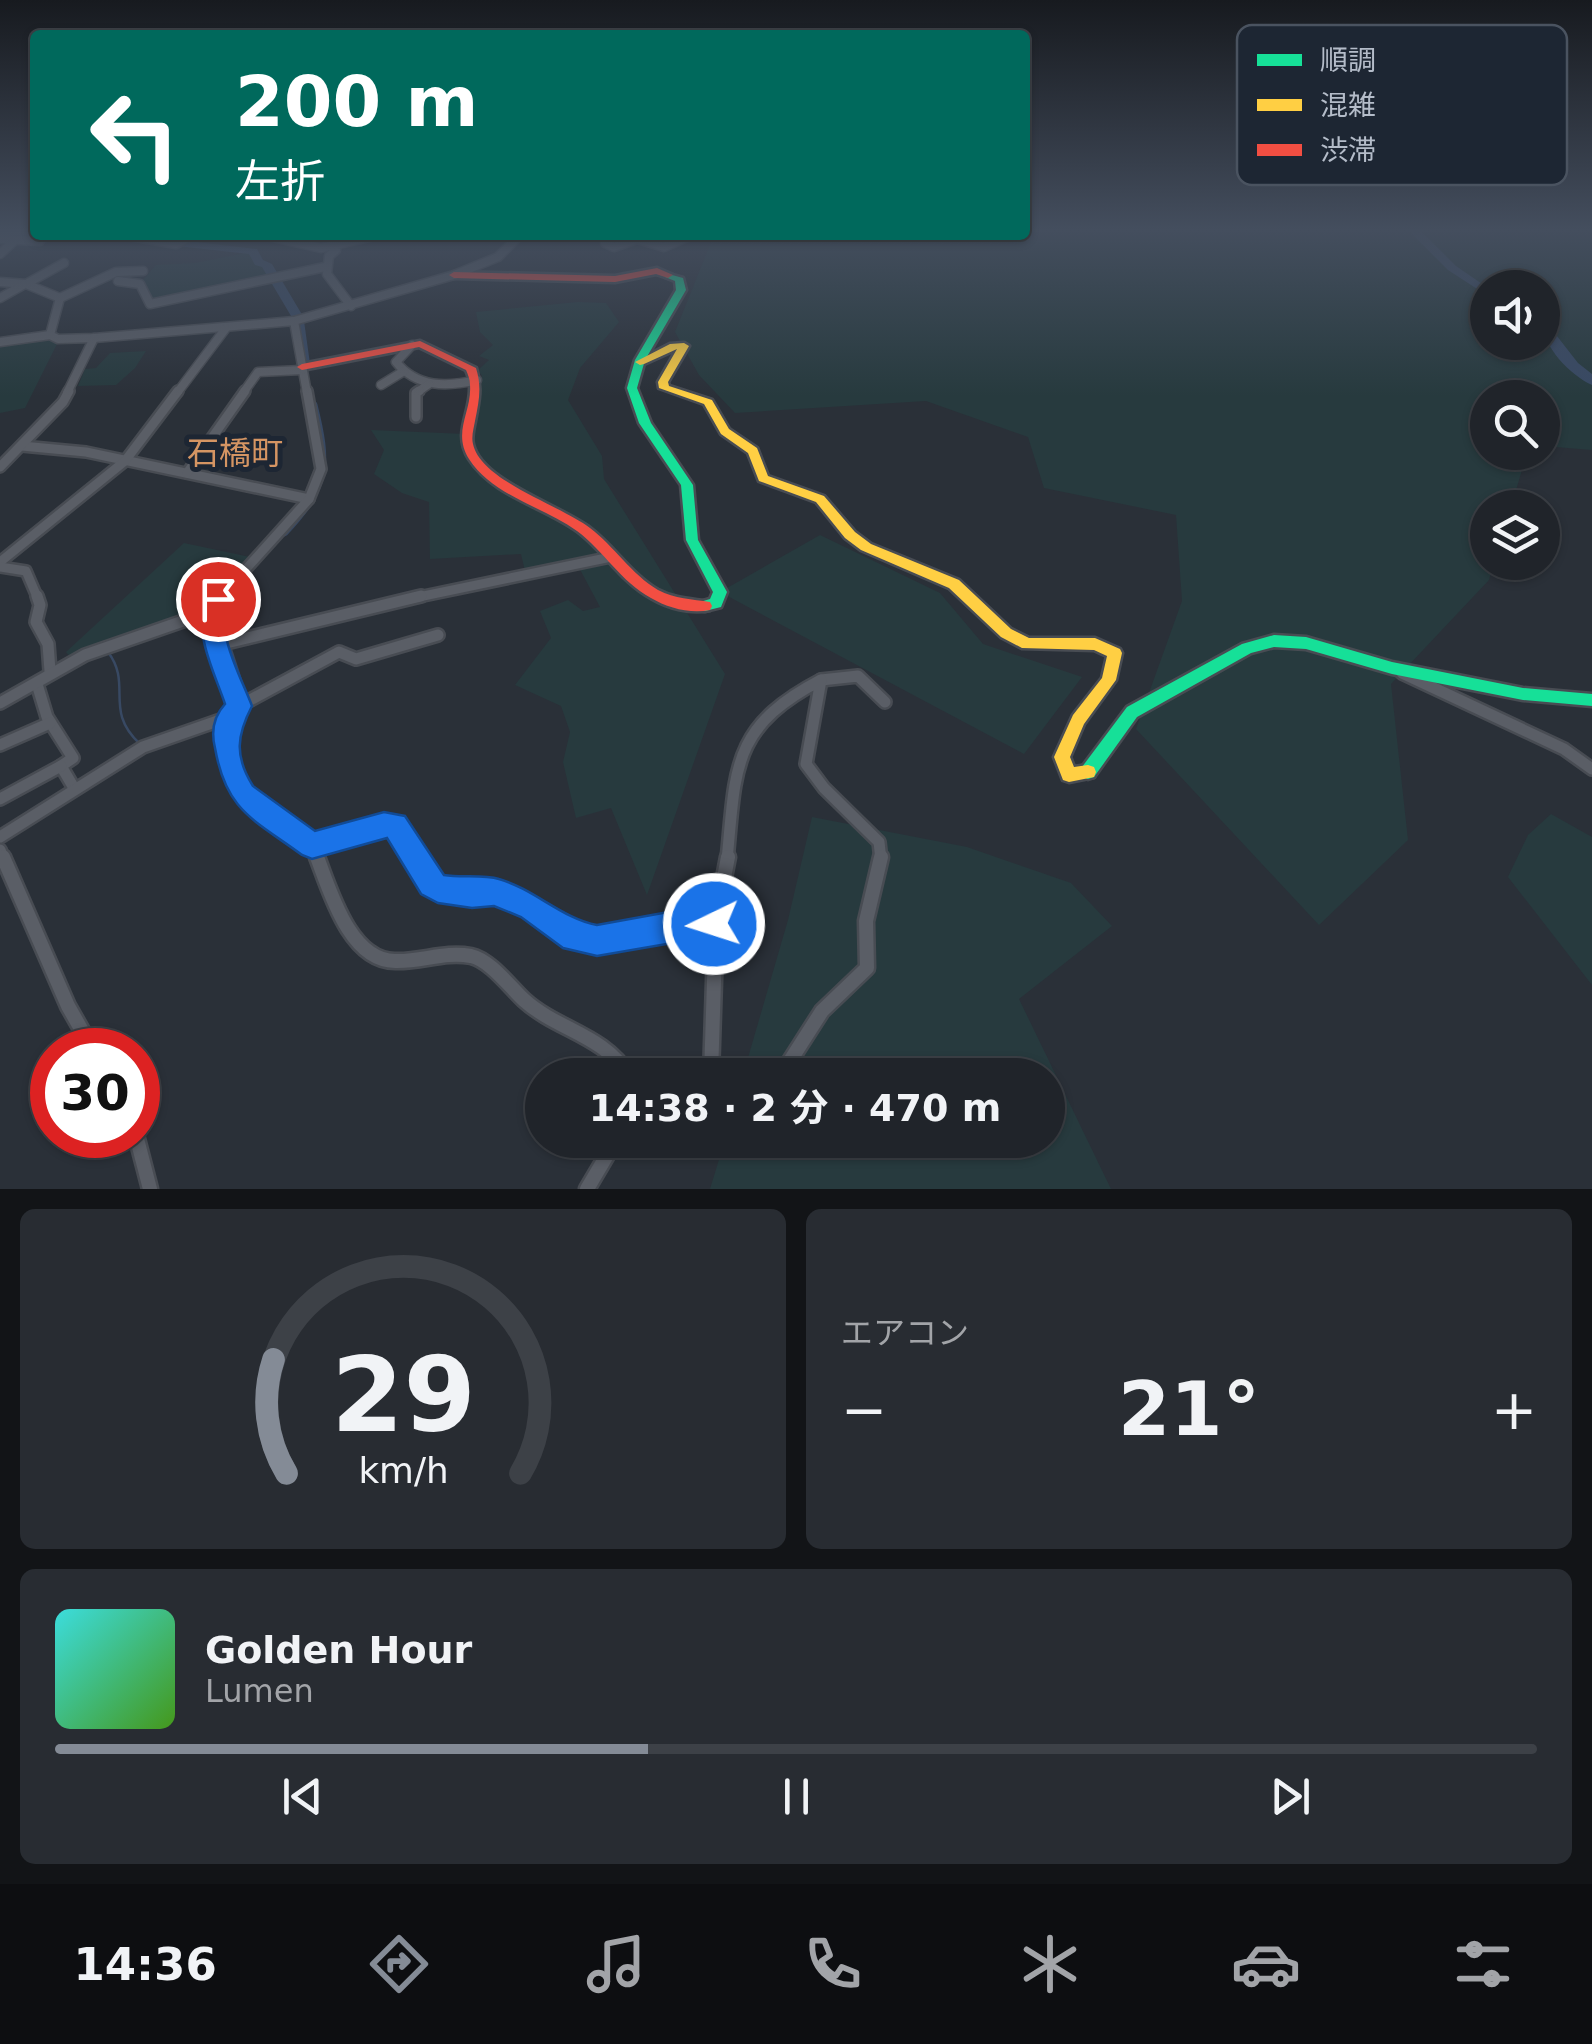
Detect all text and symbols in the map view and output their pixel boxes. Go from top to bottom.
legend [1237,25,1567,185]
text: 順調 [1320,44,1376,77]
text: 200 m [235,61,478,143]
icon: left [70,70,200,200]
text: 混雑 [1320,89,1376,122]
text: 渋滞 [1320,134,1376,167]
text: 左折 [235,155,325,208]
map controls [1470,270,1560,580]
button: sound [1470,270,1560,360]
button: search [1470,380,1560,470]
district label: 石橋町 [187,434,283,472]
button: layers [1470,490,1560,580]
pin [176,557,261,642]
icon: arrive [191,572,246,627]
position arrow [662,872,766,976]
speed limit sign: 30 [30,1028,160,1158]
text: 14:38 · 2 分 · 470 m [589,1086,1001,1130]
text: エアコン [841,1314,969,1352]
text: 29 [331,1334,475,1456]
text: 21° [1118,1365,1260,1453]
text: − [841,1378,887,1442]
text: + [1491,1378,1537,1442]
text: km/h [358,1450,448,1491]
text: Golden Hour [205,1628,472,1672]
text: Lumen [205,1672,314,1710]
icon: previous [275,1769,330,1824]
icon: pause [769,1769,824,1824]
icon: next [1263,1769,1318,1824]
icon: directions [364,1929,434,1999]
icon: music [581,1929,651,1999]
icon: phone [798,1929,868,1999]
icon: climate [1015,1929,1085,1999]
icon: car [1231,1929,1301,1999]
icon: filters [1448,1929,1518,1999]
text: 14:36 [73,1938,217,1991]

